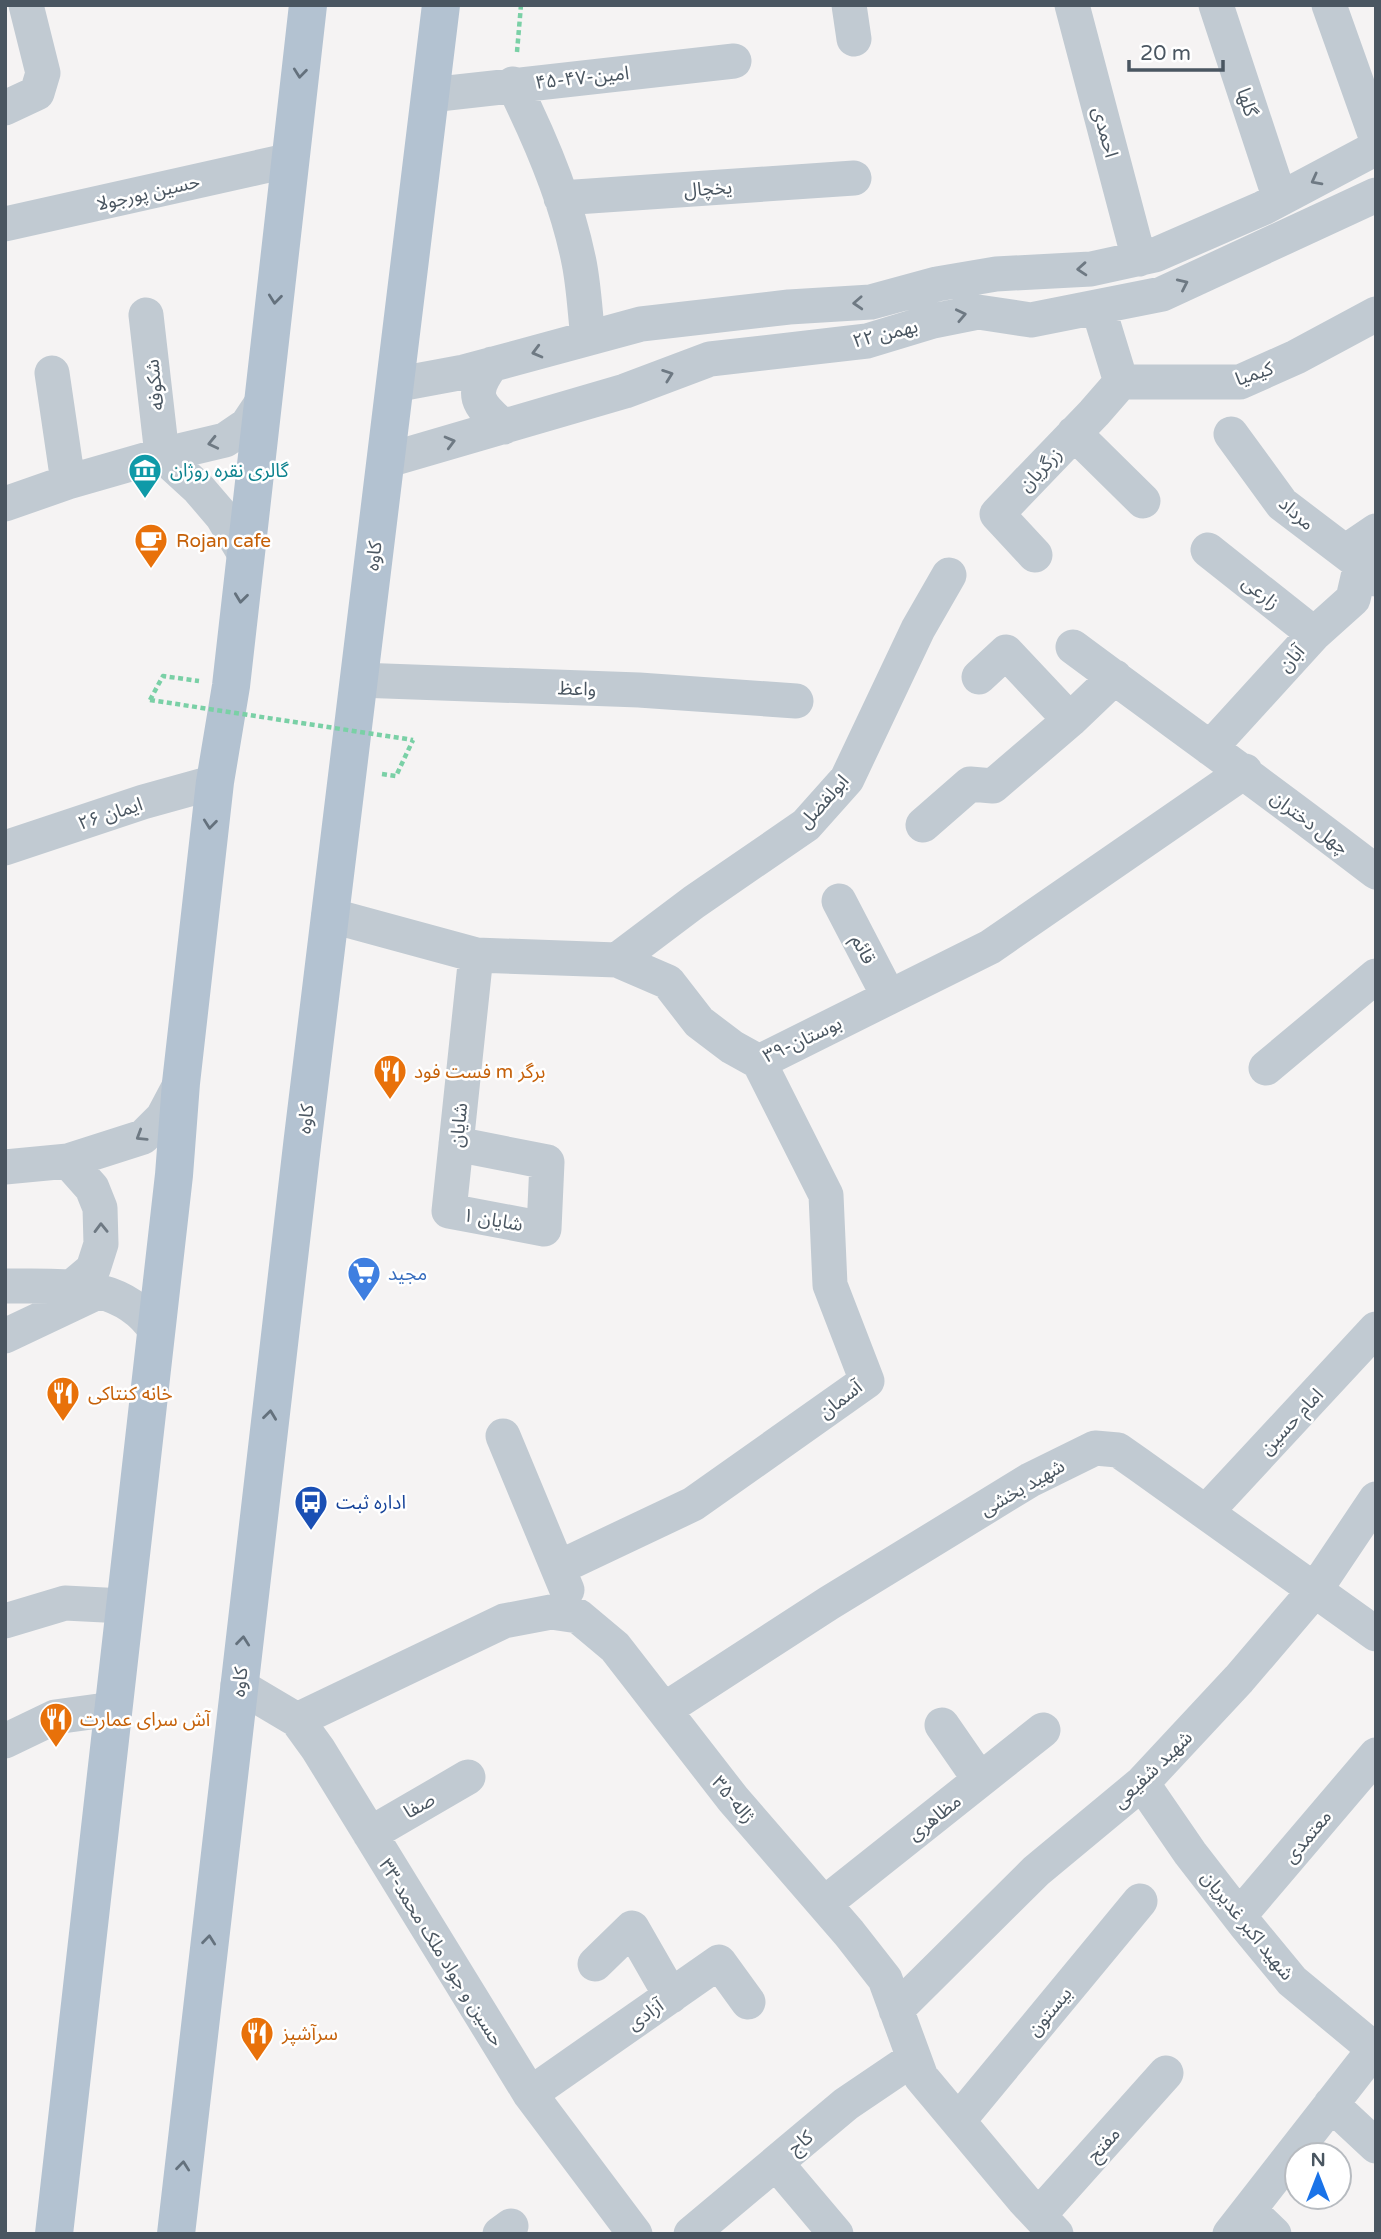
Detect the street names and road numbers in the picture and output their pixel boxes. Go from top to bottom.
street label: ۴۵-۴۷-امین [534,62,630,94]
street label: گلها [1232,85,1262,120]
street label: احمدی [1088,105,1122,160]
street label: حسین پورجولا [94,170,202,217]
street label: یخچال [683,176,733,203]
street label: ۲۲ بهمن [850,315,920,353]
street label: کیمیا [1233,357,1277,391]
street label: شکوفه [141,358,169,412]
street label: زرگریان [1015,443,1067,496]
street label: مرداد [1274,492,1318,535]
street label: کاوه [361,539,387,572]
street label: زارعی [1237,571,1283,614]
street label: آبان [1274,640,1310,676]
street label: واعظ [557,677,597,701]
street label: ابولفضل [794,770,854,833]
street label: چهل دختران [1266,786,1353,860]
street label: ۲۶ ایمان [75,793,145,835]
street label: قائم [844,931,880,969]
street label: ۳۹-بوستان [760,1012,845,1068]
street label: کاوه [293,1102,319,1135]
street label: شایان [446,1102,472,1148]
street label: شایان ۱ [461,1204,525,1236]
street label: آسمان [815,1375,868,1424]
street label: امام حسین [1256,1384,1330,1461]
street label: شهید بخشی [976,1455,1069,1521]
street label: کاوه [228,1665,253,1698]
street label: شهید شفیعی [1108,1726,1197,1813]
street label: ۳۵-ژاله [707,1772,759,1828]
street label: صفا [400,1788,439,1823]
street label: مظاهری [903,1790,966,1846]
street label: معتمدی [1279,1806,1336,1868]
street label: ۳۳-حسین و جواد ملک محمد [374,1855,508,2050]
street label: شهید اکبر غدیریان [1196,1866,1298,1985]
street label: بیستون [1023,1983,1077,2041]
street label: آزادی [623,1994,669,2035]
street label: مفتح [1083,2123,1127,2168]
street label: کاج [784,2125,820,2161]

